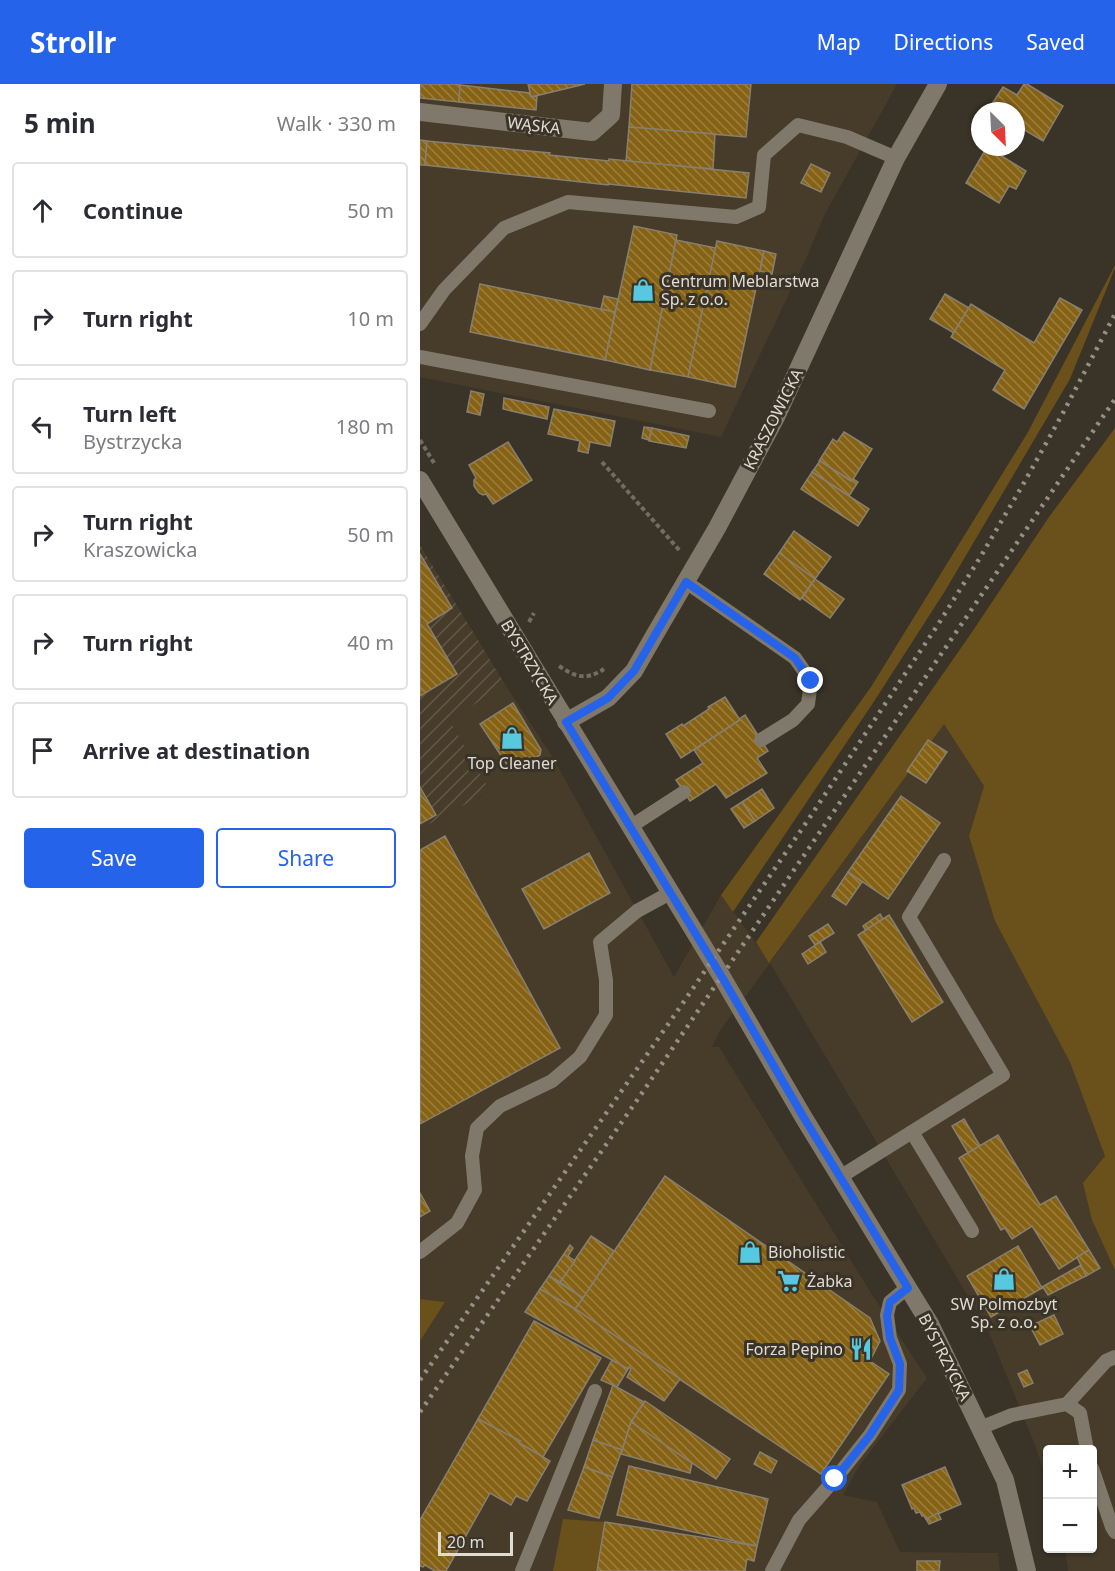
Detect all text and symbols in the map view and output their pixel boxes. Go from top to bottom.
text: Strollr [30,23,116,61]
text: Map [817,28,861,56]
text: Directions [894,28,993,56]
text: Saved [1026,28,1085,56]
north arrow [971,102,1025,156]
text: 5 min [24,105,96,141]
text: Walk · 330 m [277,110,396,137]
street label: WĄSKA [506,111,563,139]
icon: ahead [26,194,59,227]
text: Continue [83,195,183,225]
text: 50 m [347,197,394,224]
place label: Centrum Meblarstwa Sp. z o.o. [661,270,820,310]
shop icon: Centrum Meblarstwa Sp. z o.o. [630,277,656,303]
icon: right [26,302,59,335]
text: Turn right [83,303,193,333]
text: 10 m [347,305,394,332]
street label: KRASZOWICKA [738,364,808,473]
text: Turn left [83,398,177,428]
icon: left [26,410,59,443]
text: 180 m [336,413,394,440]
text: Bystrzycka [83,428,182,455]
text: Turn right [83,506,193,536]
icon: right [26,518,59,551]
text: 50 m [347,521,394,548]
text: Kraszowicka [83,536,198,563]
street label: BYSTRZYCKA [496,616,564,709]
icon: right [26,626,59,659]
text: Turn right [83,627,193,657]
text: 40 m [347,629,394,656]
route end [797,667,823,693]
shop icon: Top Cleaner [499,725,525,751]
icon: arrive [26,734,59,767]
text: Arrive at destination [83,735,310,765]
place label: Top Cleaner [467,752,557,774]
button: Save [24,828,204,888]
button: Share [216,828,396,888]
shop icon: Bioholistic [737,1239,763,1265]
place label: Bioholistic [768,1241,846,1263]
shop icon: SW Polmozbyt Sp. z o.o. [991,1266,1017,1292]
supermarket icon: Żabka [776,1268,802,1294]
place label: Żabka [807,1270,853,1292]
place label: SW Polmozbyt Sp. z o.o. [951,1293,1058,1333]
street label: BYSTRZYCKA [914,1310,977,1405]
restaurant icon: Forza Pepino [848,1336,874,1362]
place label: Forza Pepino [746,1338,843,1360]
map controls [1043,1445,1097,1553]
button: + [1043,1445,1097,1499]
route start [821,1465,847,1491]
button: − [1043,1499,1097,1553]
scale bar [438,1529,513,1556]
text: 20 m [447,1531,484,1553]

